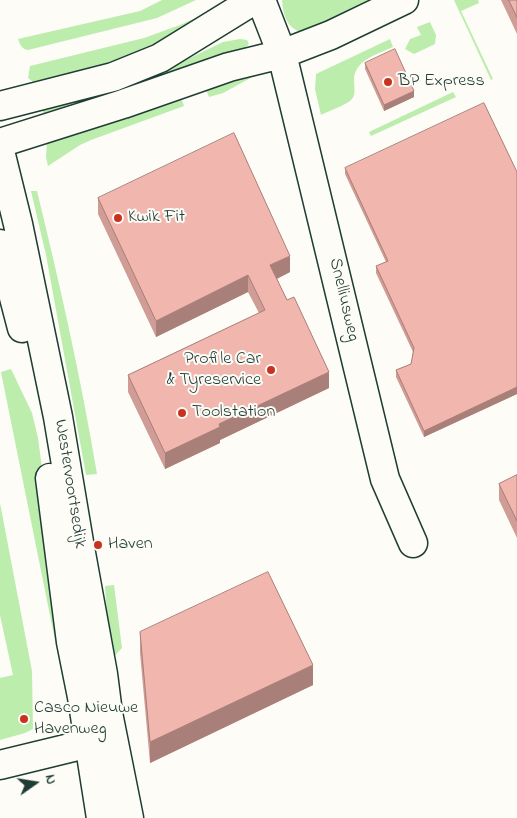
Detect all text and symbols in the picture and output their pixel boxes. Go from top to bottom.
place label: BP Express [398,71,485,93]
marker: BP Express [382,76,394,88]
place label: Kwik Fit [128,207,185,229]
marker: Kwik Fit [112,212,124,224]
street label: Snelliusweg [323,256,363,344]
place label: Profile Car & Tyreservice [167,349,261,392]
marker: Profile Car & Tyreservice [265,364,277,376]
place label: Toolstation [192,402,275,424]
marker: Toolstation [176,407,188,419]
street label: Westervoortsedijk [48,418,90,550]
place label: Haven [108,534,153,556]
marker: Haven [92,539,104,551]
place label: Casco Nieuwe Havenweg [34,698,138,741]
marker: Casco Nieuwe Havenweg [18,713,30,725]
north arrow [10,758,60,808]
text: N [39,773,61,786]

